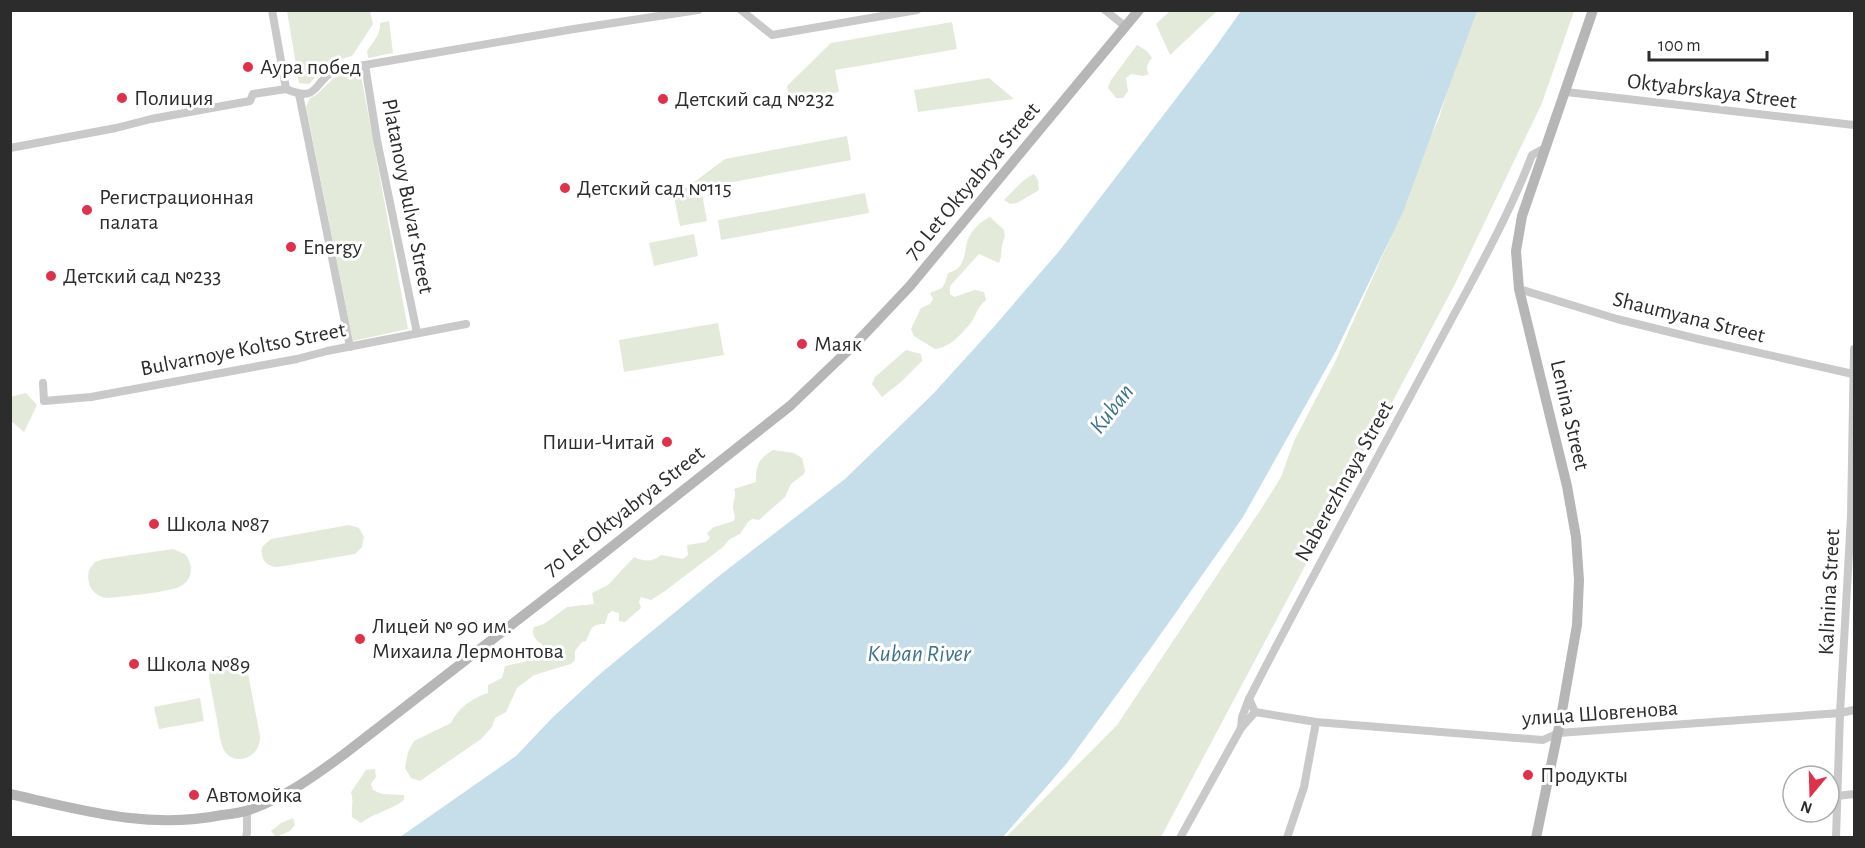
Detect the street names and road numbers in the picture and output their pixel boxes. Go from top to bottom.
street label: Oktyabrskaya Street [1626,70,1798,112]
street label: Platanovy Bulvar Street [378,97,438,295]
street label: 70 Let Oktyabrya Street [900,98,1044,264]
street label: Shaumyana Street [1611,287,1767,347]
street label: Bulvarnoye Koltso Street [139,318,347,380]
street label: Lenina Street [1547,358,1593,472]
street label: Naberezhnaya Street [1291,397,1397,565]
street label: 70 Let Oktyabrya Street [539,442,709,580]
street label: Kalinina Street [1815,528,1843,656]
street label: улица Шовгенова [1520,697,1679,729]

